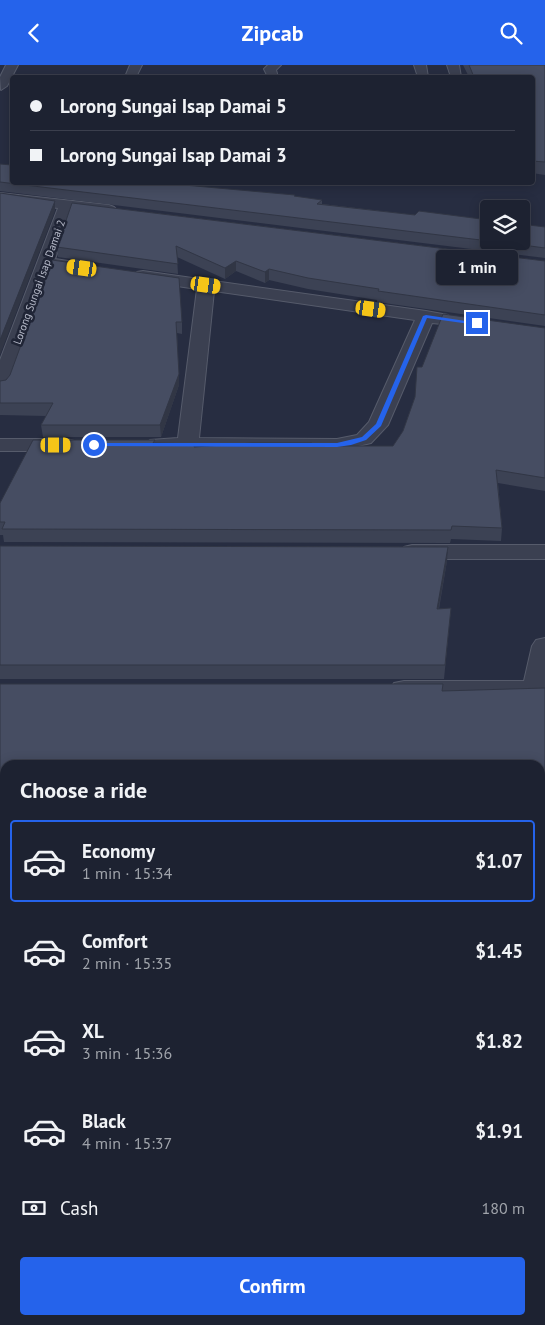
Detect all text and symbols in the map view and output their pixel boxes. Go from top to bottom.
icon: back [20,19,48,47]
text: Zipcab [242,19,303,47]
icon: search [497,19,525,47]
text: Lorong Sungai Isap Damai 5 [60,94,287,118]
text: Lorong Sungai Isap Damai 3 [60,143,287,167]
map controls [480,200,530,250]
button: layers [480,200,530,250]
street label: Lorong Sungai Isap Damai 2 [10,218,68,346]
callout: 1 min [436,251,518,285]
text: 1 min [457,257,497,277]
car [66,258,97,278]
car [190,275,221,295]
car [355,299,386,319]
route end [466,312,488,334]
route start [83,434,105,456]
car [41,438,71,453]
text: Choose a ride [20,776,147,804]
icon: car [22,839,67,884]
text: Economy [82,839,155,863]
text: $1.07 [475,849,523,873]
text: 1 min · 15:34 [82,863,172,883]
icon: car [22,929,67,974]
text: Comfort [82,929,148,953]
text: $1.45 [475,939,523,963]
text: 2 min · 15:35 [82,953,172,973]
icon: car [22,1019,67,1064]
text: XL [82,1019,104,1043]
text: $1.82 [475,1029,523,1053]
text: 3 min · 15:36 [82,1043,172,1063]
icon: car [22,1109,67,1154]
text: Black [82,1109,126,1133]
text: $1.91 [475,1119,523,1143]
text: 4 min · 15:37 [82,1133,172,1153]
icon: cash [20,1194,48,1222]
text: Cash [60,1196,98,1220]
text: 180 m [482,1198,525,1218]
button: Confirm [20,1257,525,1315]

